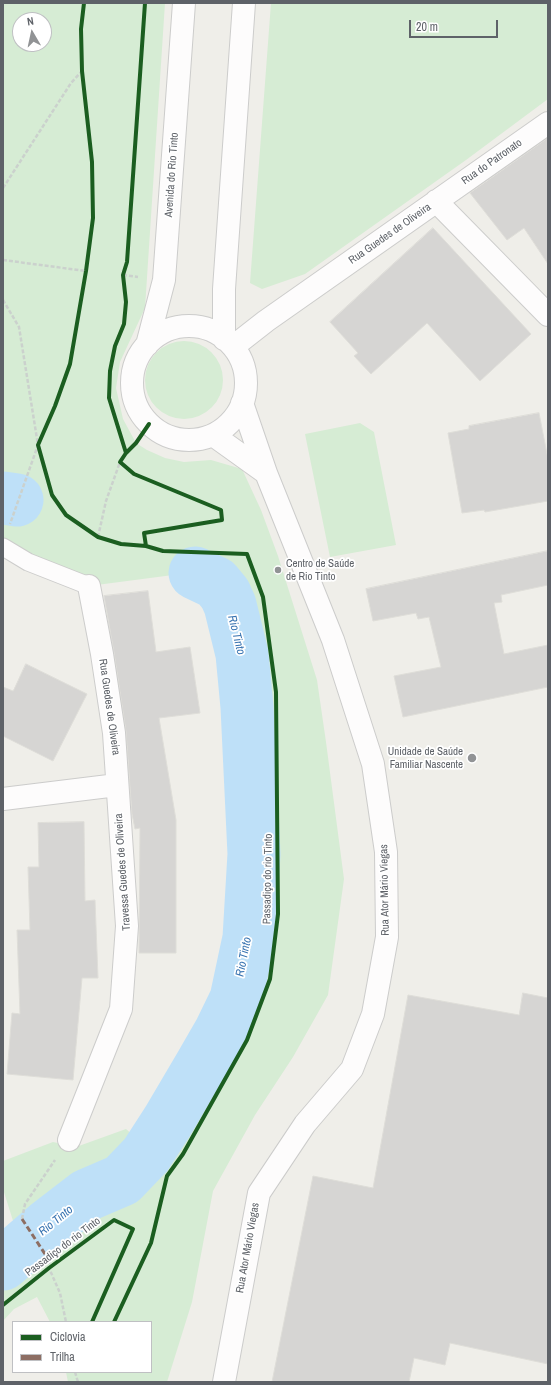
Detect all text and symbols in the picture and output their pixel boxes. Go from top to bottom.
north arrow [12,12,52,52]
scale bar [411,12,500,38]
text: N [26,14,35,29]
text: 20 m [416,19,438,35]
street label: Avenida do Rio Tinto [162,132,182,218]
street label: Rua do Patronato [459,136,525,188]
street label: Rua Guedes de Oliveira [346,201,434,267]
place label: Centro de Saúde de Rio Tinto [286,557,354,583]
marker: Centro de Saúde de Rio Tinto [273,565,283,575]
water label: Rio Tinto [224,614,248,656]
street label: Rua Guedes de Oliveira [96,658,122,756]
place label: Unidade de Saúde Familiar Nascente [388,745,463,771]
marker: Unidade de Saúde Familiar Nascente [466,752,478,764]
street label: Travessa Guedes de Oliveira [112,813,134,931]
street label: Passadiço do rio Tinto [261,834,275,924]
street label: Rua Ator Mário Viegas [378,844,392,936]
water label: Rio Tinto [233,936,255,978]
street label: Rua Ator Mário Viegas [234,1202,262,1294]
water label: Rio Tinto [36,1203,76,1239]
street label: Passadiço do rio Tinto [23,1214,103,1280]
legend [12,1321,152,1373]
text: Ciclovia [50,1329,86,1345]
text: Trilha [50,1349,75,1365]

